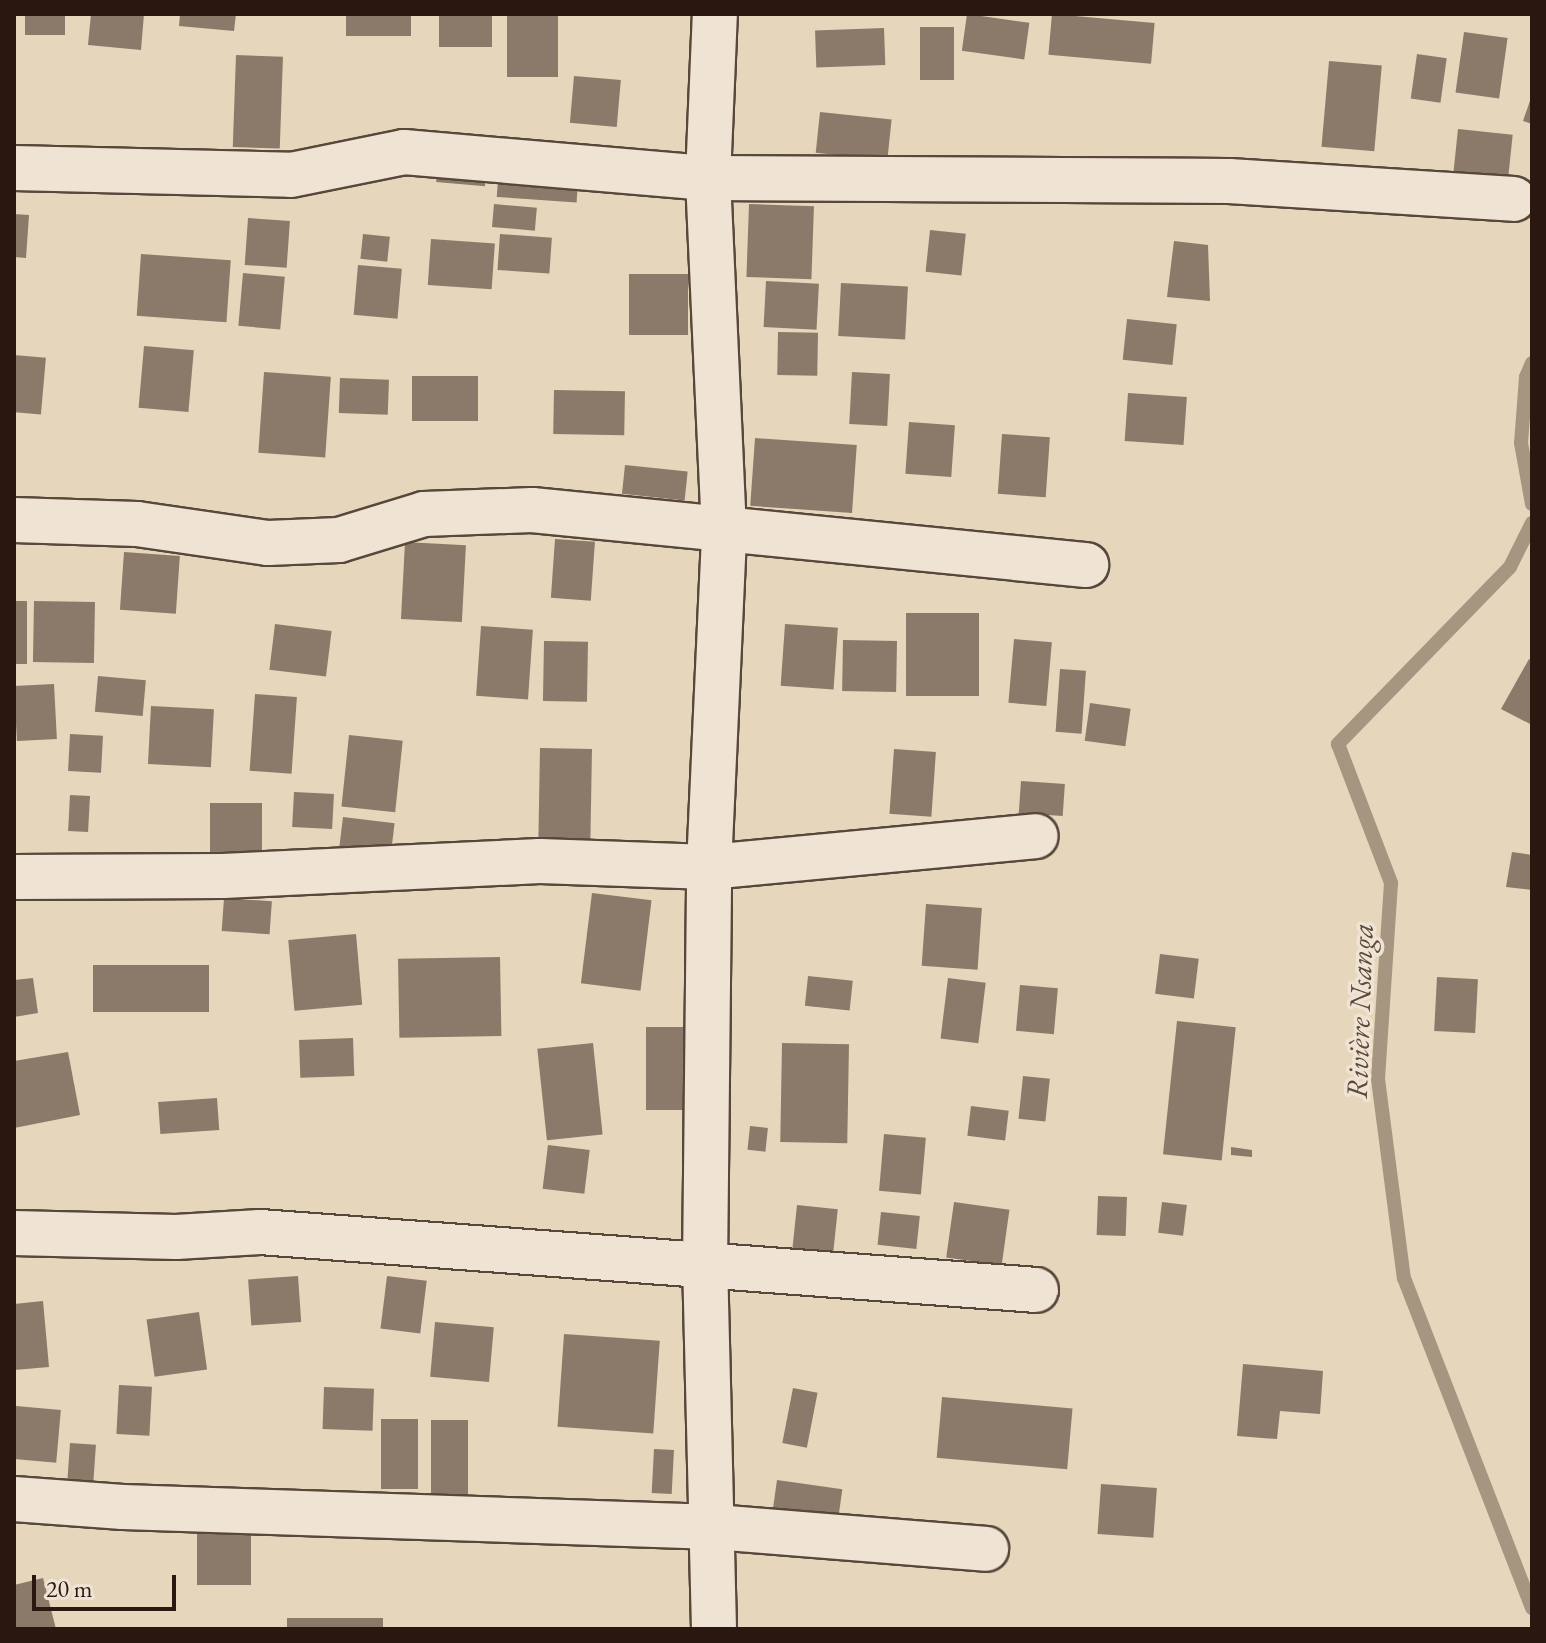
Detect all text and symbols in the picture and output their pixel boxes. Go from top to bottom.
water label: Rivière Nsanga [1339,923,1381,1099]
scale bar [36,1559,180,1609]
text: 20 m [46,1573,93,1604]

